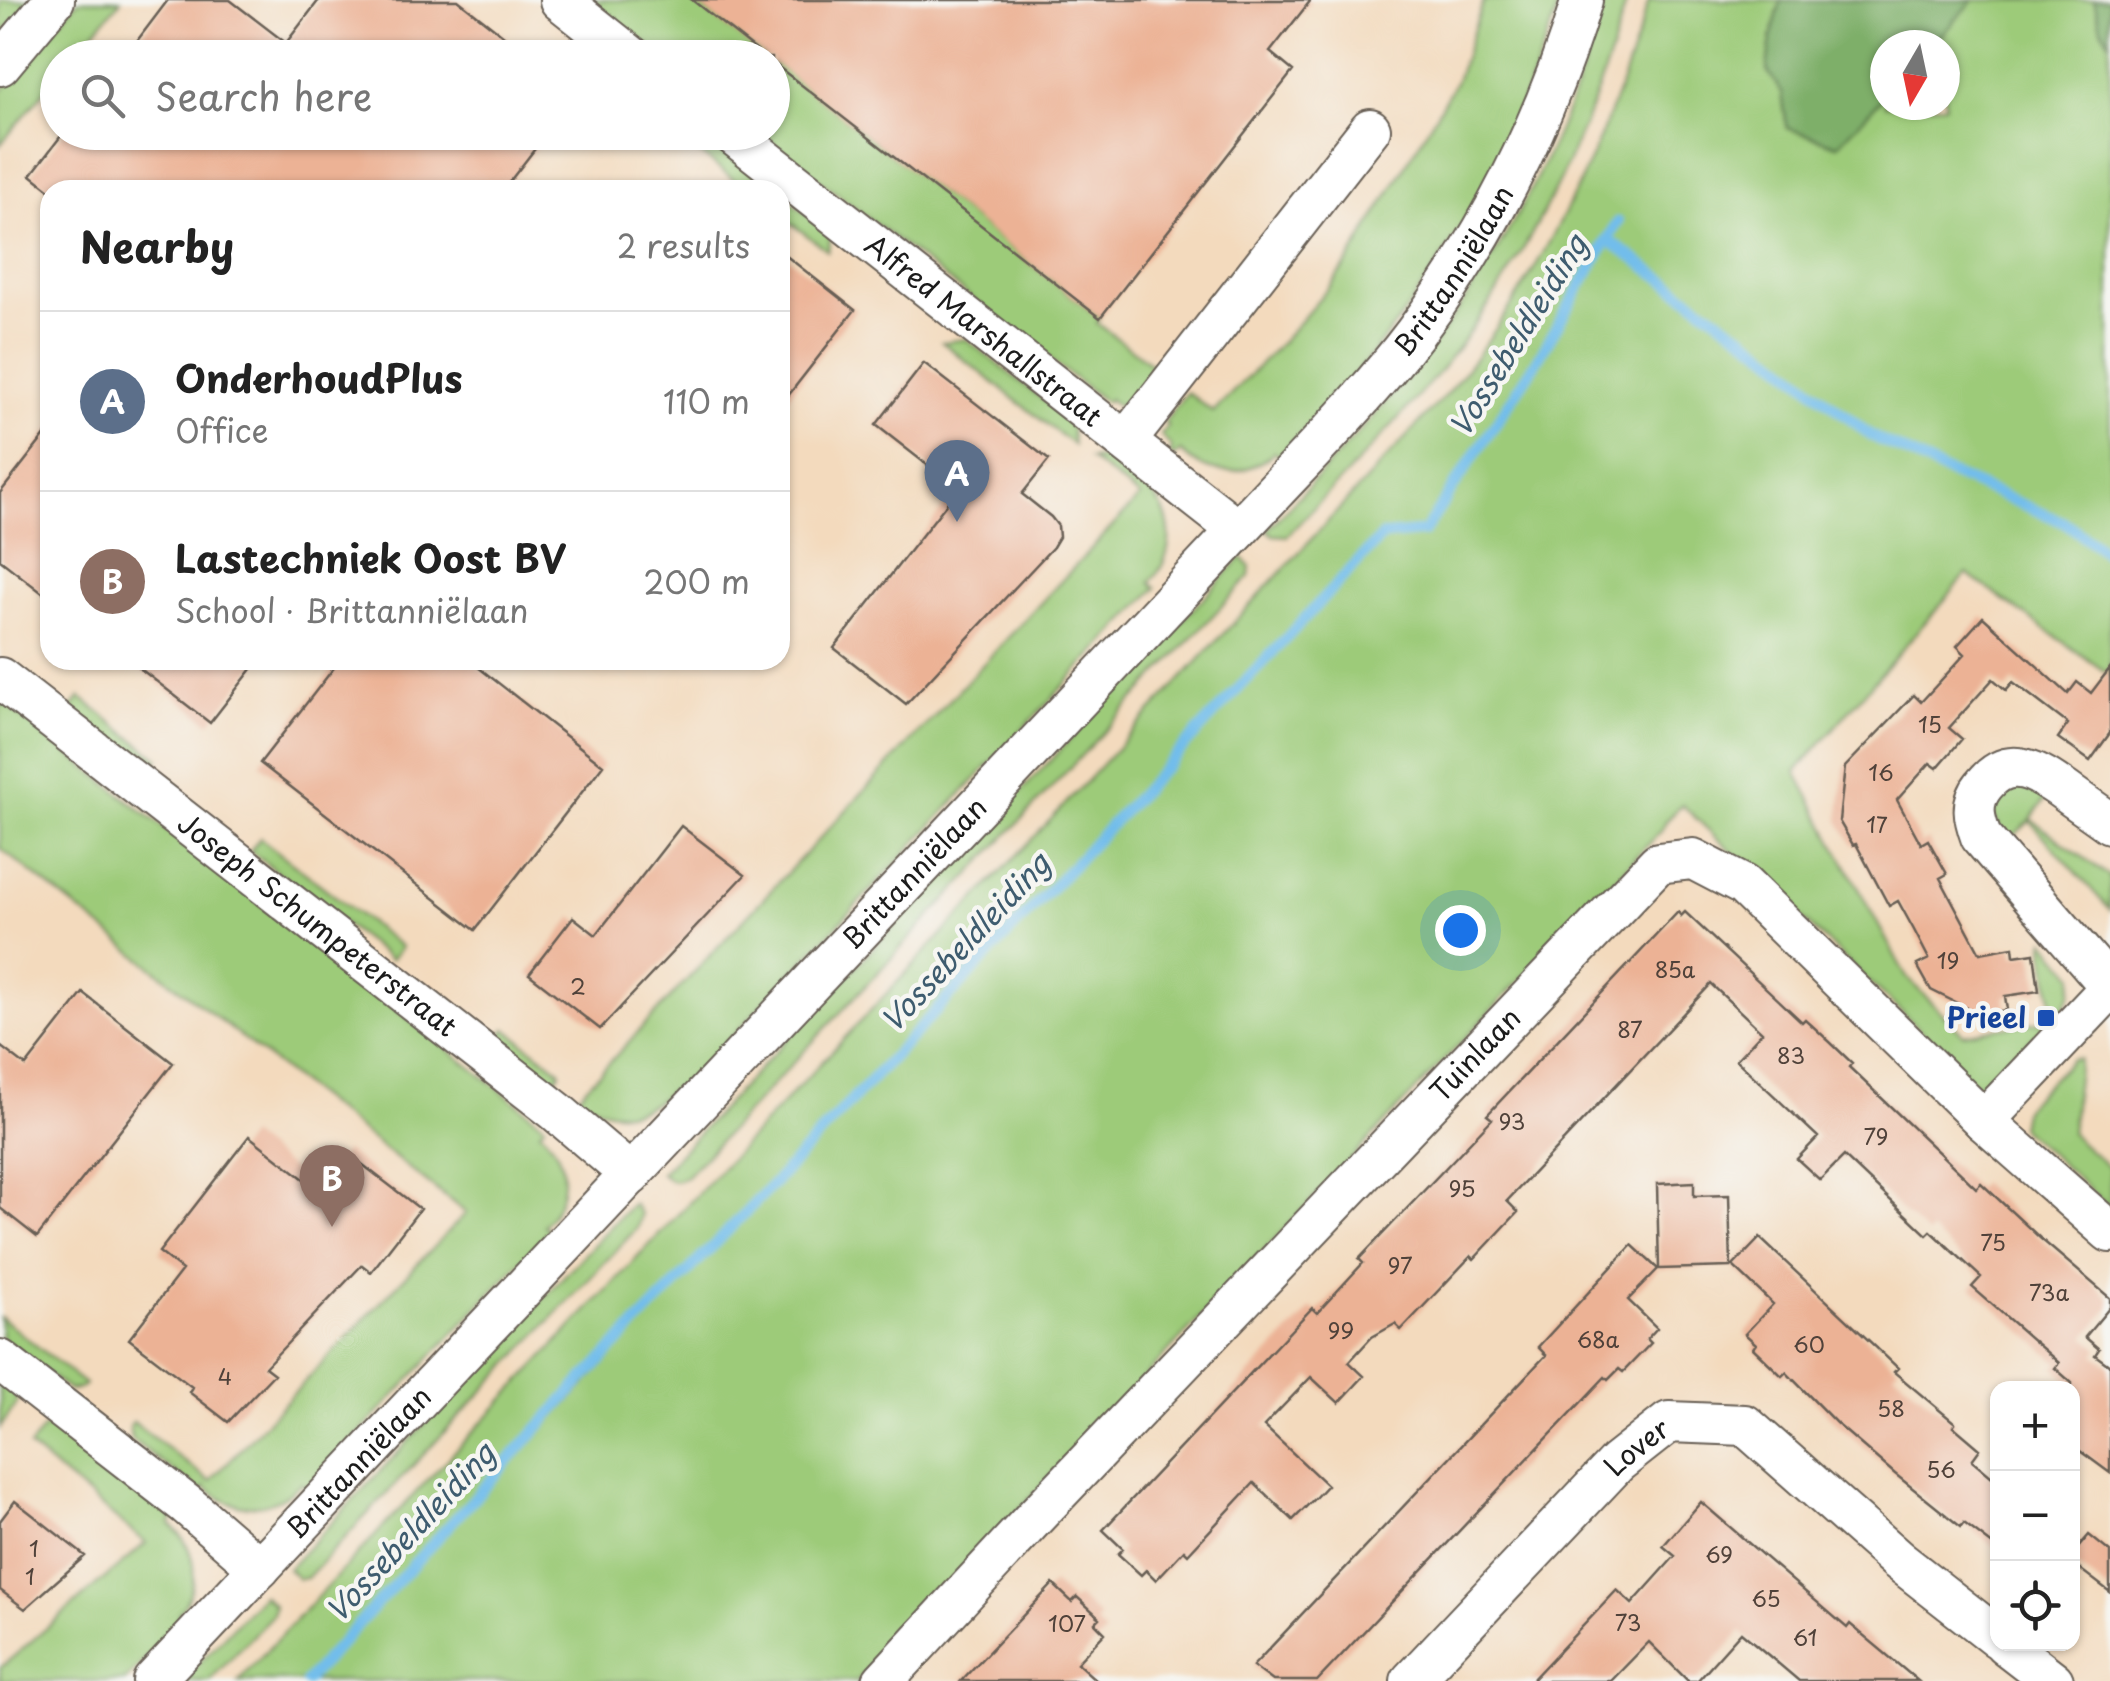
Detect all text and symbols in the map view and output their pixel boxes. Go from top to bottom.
north arrow [1870,30,1960,120]
search box [40,40,790,150]
text: Search here [155,67,372,124]
icon: search [75,68,130,123]
street label: Brittanniëlaan [1382,177,1523,365]
text: Nearby [80,214,234,277]
text: 2 results [617,221,750,269]
street label: Alfred Marshallstraat [857,223,1112,436]
water label: Vossebeldleiding [1437,224,1598,444]
text: OnderhoudPlus [175,349,463,406]
text: A [100,377,125,425]
text: 110 m [663,377,750,425]
text: Office [175,406,269,454]
pin: A [924,440,990,522]
text: Lastechniek Oost BV [175,529,566,586]
text: B [102,557,123,605]
text: 200 m [643,557,750,605]
text: School · Brittanniëlaan [175,586,528,634]
house number: 15 [1918,707,1942,740]
house number: 16 [1868,755,1894,788]
street label: Brittanniëlaan [830,786,996,958]
street label: Joseph Schumpeterstraat [169,801,467,1047]
house number: 17 [1866,807,1888,840]
water label: Vossebeldleiding [869,841,1060,1041]
your location [1435,905,1486,956]
house number: 19 [1937,943,1959,976]
house number: 85a [1655,952,1696,985]
house number: 2 [570,969,586,1002]
place label: Prieel [1946,995,2026,1038]
street label: Tuinlaan [1419,997,1530,1111]
marker: Prieel [2035,1007,2057,1029]
house number: 87 [1617,1012,1643,1045]
house number: 83 [1777,1038,1805,1071]
house number: 93 [1499,1104,1525,1137]
house number: 79 [1864,1119,1889,1152]
pin: B [300,1144,364,1227]
house number: 95 [1448,1171,1476,1204]
house number: 75 [1980,1225,2006,1258]
house number: 97 [1388,1248,1413,1281]
house number: 73a [2029,1275,2069,1308]
house number: 99 [1328,1313,1354,1346]
house number: 68a [1577,1322,1620,1355]
house number: 60 [1793,1327,1825,1360]
house number: 4 [218,1359,232,1392]
street label: Brittanniëlaan [275,1376,441,1548]
map controls [1990,1381,2080,1651]
button: + [1990,1381,2080,1471]
house number: 58 [1877,1391,1905,1424]
street label: Lover [1592,1407,1678,1485]
water label: Vossebeldleiding [314,1431,505,1631]
house number: 56 [1926,1452,1956,1485]
button: − [1990,1471,2080,1561]
house number: 1 [29,1531,39,1564]
house number: 69 [1705,1537,1733,1570]
house number: 1 [25,1559,35,1592]
button: locate [1990,1561,2080,1651]
house number: 65 [1751,1581,1781,1614]
house number: 73 [1615,1605,1641,1638]
house number: 107 [1048,1606,1086,1639]
house number: 61 [1793,1620,1817,1653]

